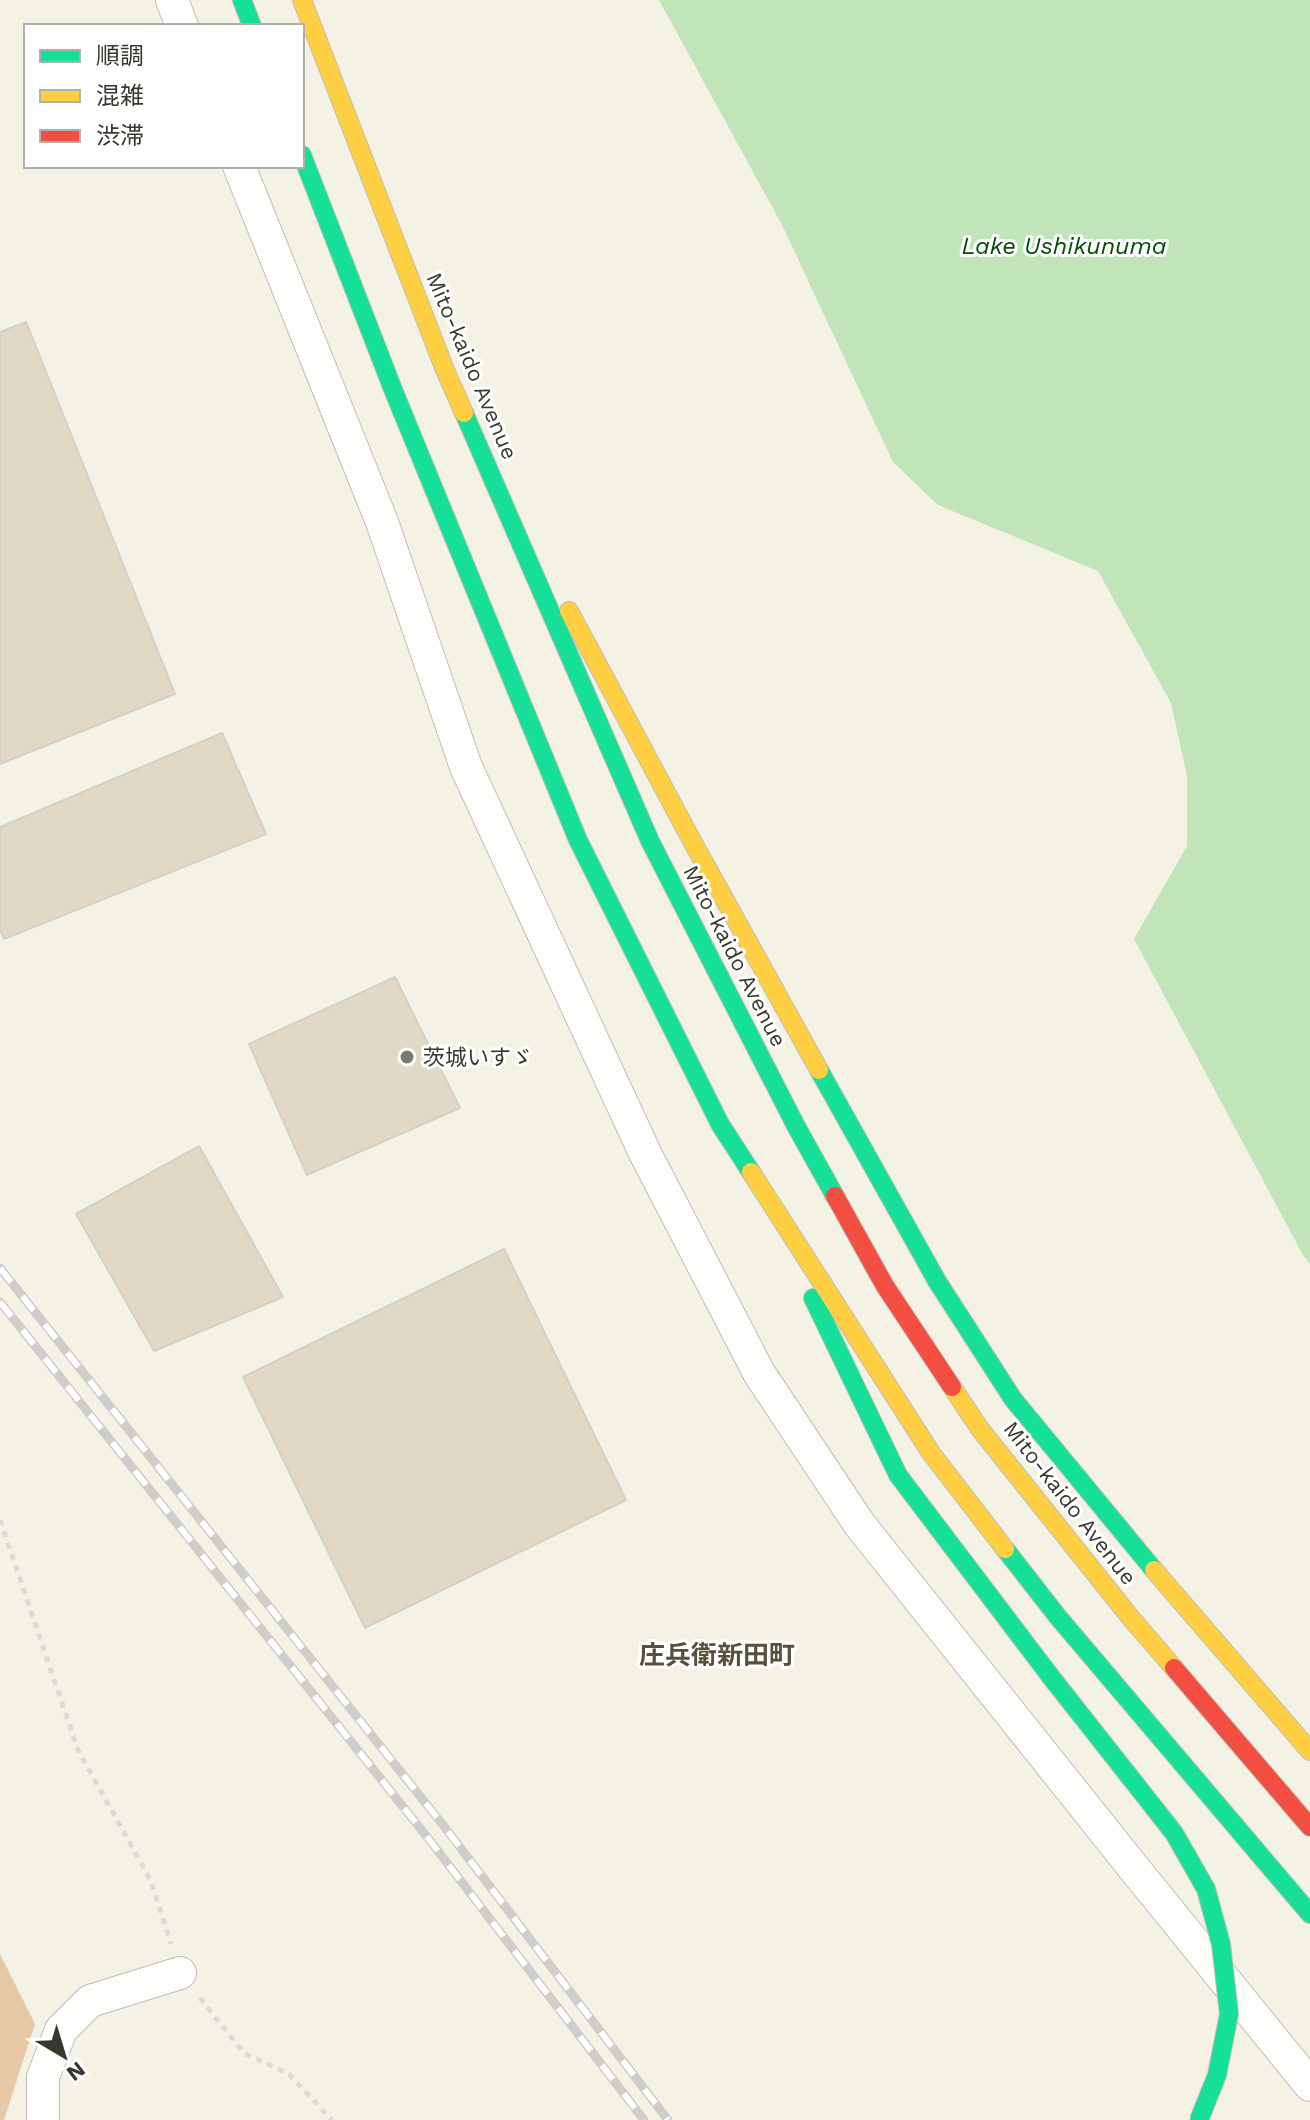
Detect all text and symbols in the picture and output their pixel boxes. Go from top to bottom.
legend [24,24,304,168]
text: 順調 [96,42,144,70]
text: 混雑 [96,82,144,110]
text: 渋滞 [96,122,144,150]
water label: Lake Ushikunuma [961,232,1167,260]
street label: Mito-kaido Avenue [421,269,523,463]
street label: Mito-kaido Avenue [678,861,792,1051]
place label: 茨城いすゞ [423,1045,533,1070]
marker: 茨城いすゞ [398,1048,416,1066]
street label: Mito-kaido Avenue [998,1416,1142,1590]
district label: 庄兵衛新田町 [639,1640,795,1670]
north arrow [24,2016,104,2096]
text: N [62,2056,90,2086]

